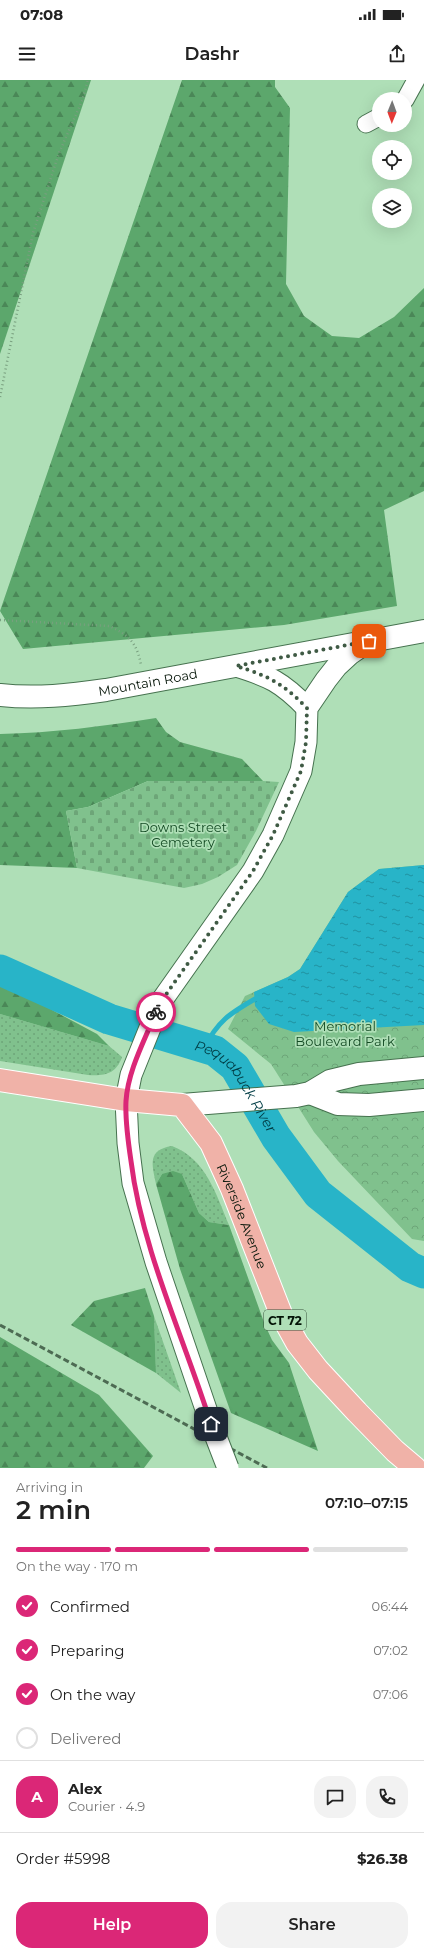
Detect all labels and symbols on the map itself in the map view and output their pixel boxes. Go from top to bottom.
north arrow [372,92,412,132]
pin [352,624,386,658]
street label: Mountain Road [97,665,199,699]
park label: Downs Street Cemetery [139,819,227,850]
courier [136,992,176,1032]
park label: Memorial Boulevard Park [295,1018,395,1049]
water label: Pequabuck River [193,1036,281,1136]
street label: Riverside Avenue [213,1161,270,1271]
road number: CT 72 [264,1310,306,1330]
pin [194,1407,228,1441]

